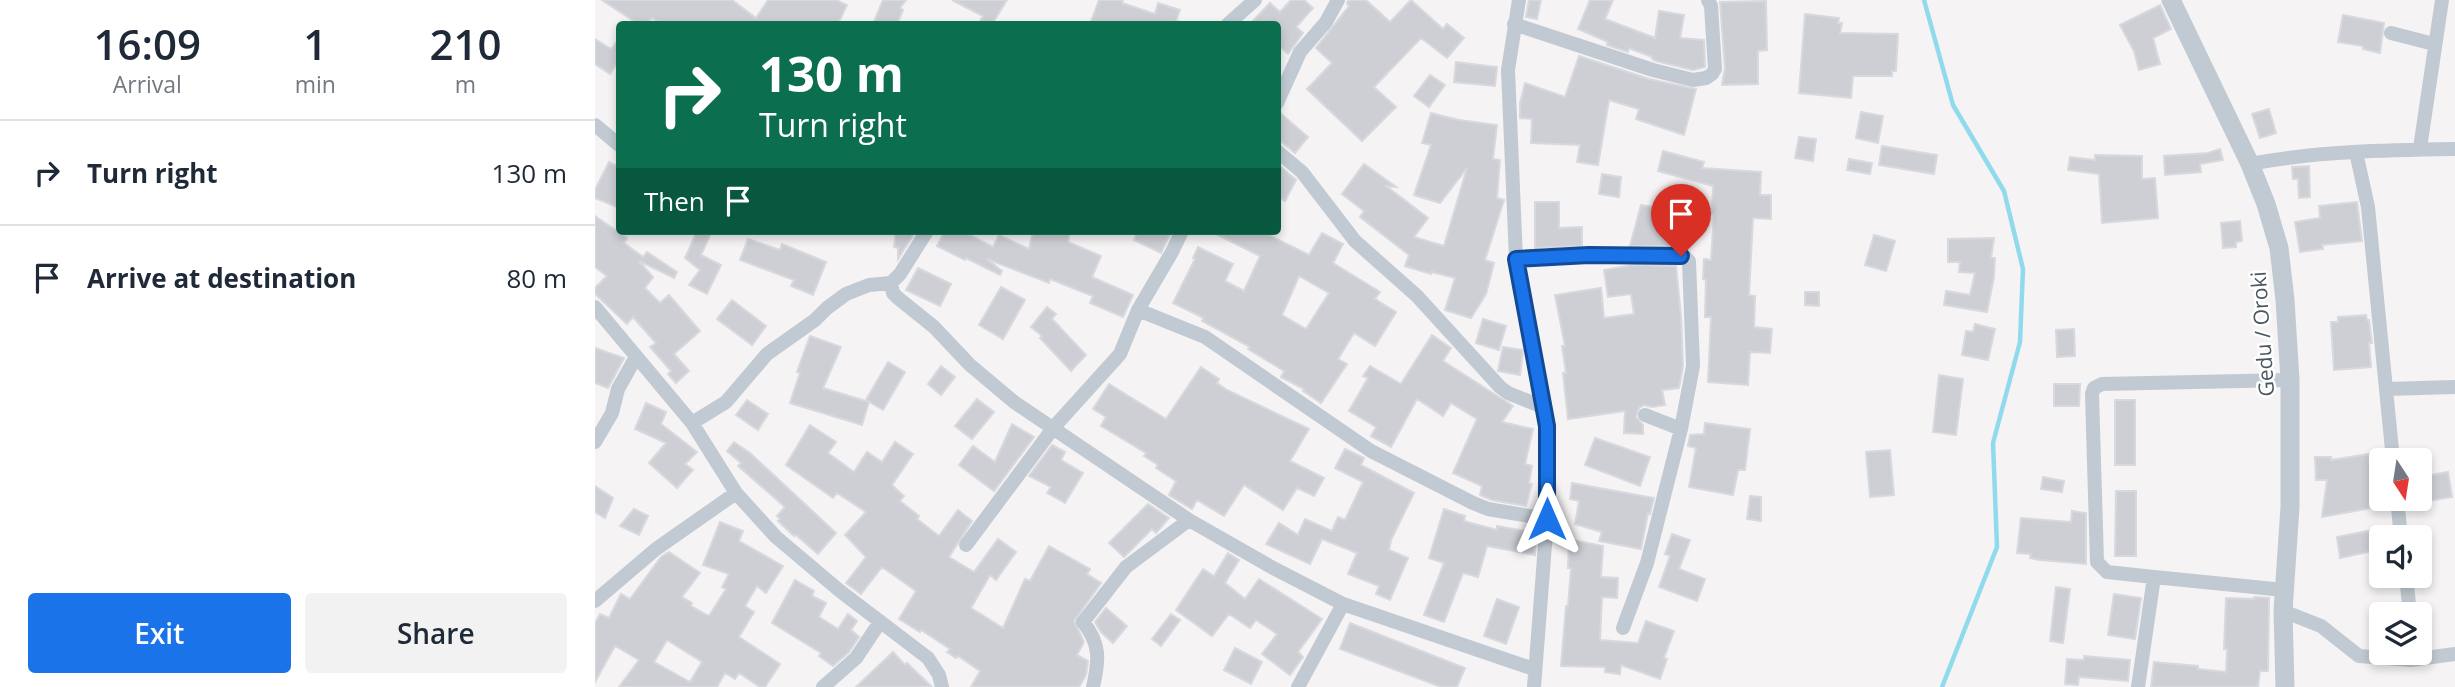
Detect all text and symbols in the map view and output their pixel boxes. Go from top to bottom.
text: 16:09 [94,15,201,72]
text: 1 [303,15,327,72]
text: 210 [429,15,501,72]
text: 130 m [759,40,904,106]
icon: right [644,49,735,140]
text: Arrival [113,68,182,100]
text: min [295,68,336,100]
text: m [455,68,476,100]
text: Turn right [759,103,907,146]
icon: right [28,154,66,192]
text: Turn right [87,155,218,191]
text: 130 m [492,155,567,191]
icon: arrive [719,182,757,220]
text: Then [644,183,705,219]
pin [1651,184,1711,256]
icon: arrive [1662,195,1700,233]
icon: arrive [28,259,66,297]
text: Arrive at destination [87,260,356,296]
text: 80 m [506,260,567,296]
street label: Gedu / Oroki [2244,271,2280,397]
north arrow [2369,448,2433,511]
map controls [2369,448,2432,665]
position arrow [1510,482,1584,556]
button: sound [2369,525,2432,588]
button: Exit [28,593,291,673]
button: Share [305,593,567,673]
button: layers [2369,602,2432,665]

